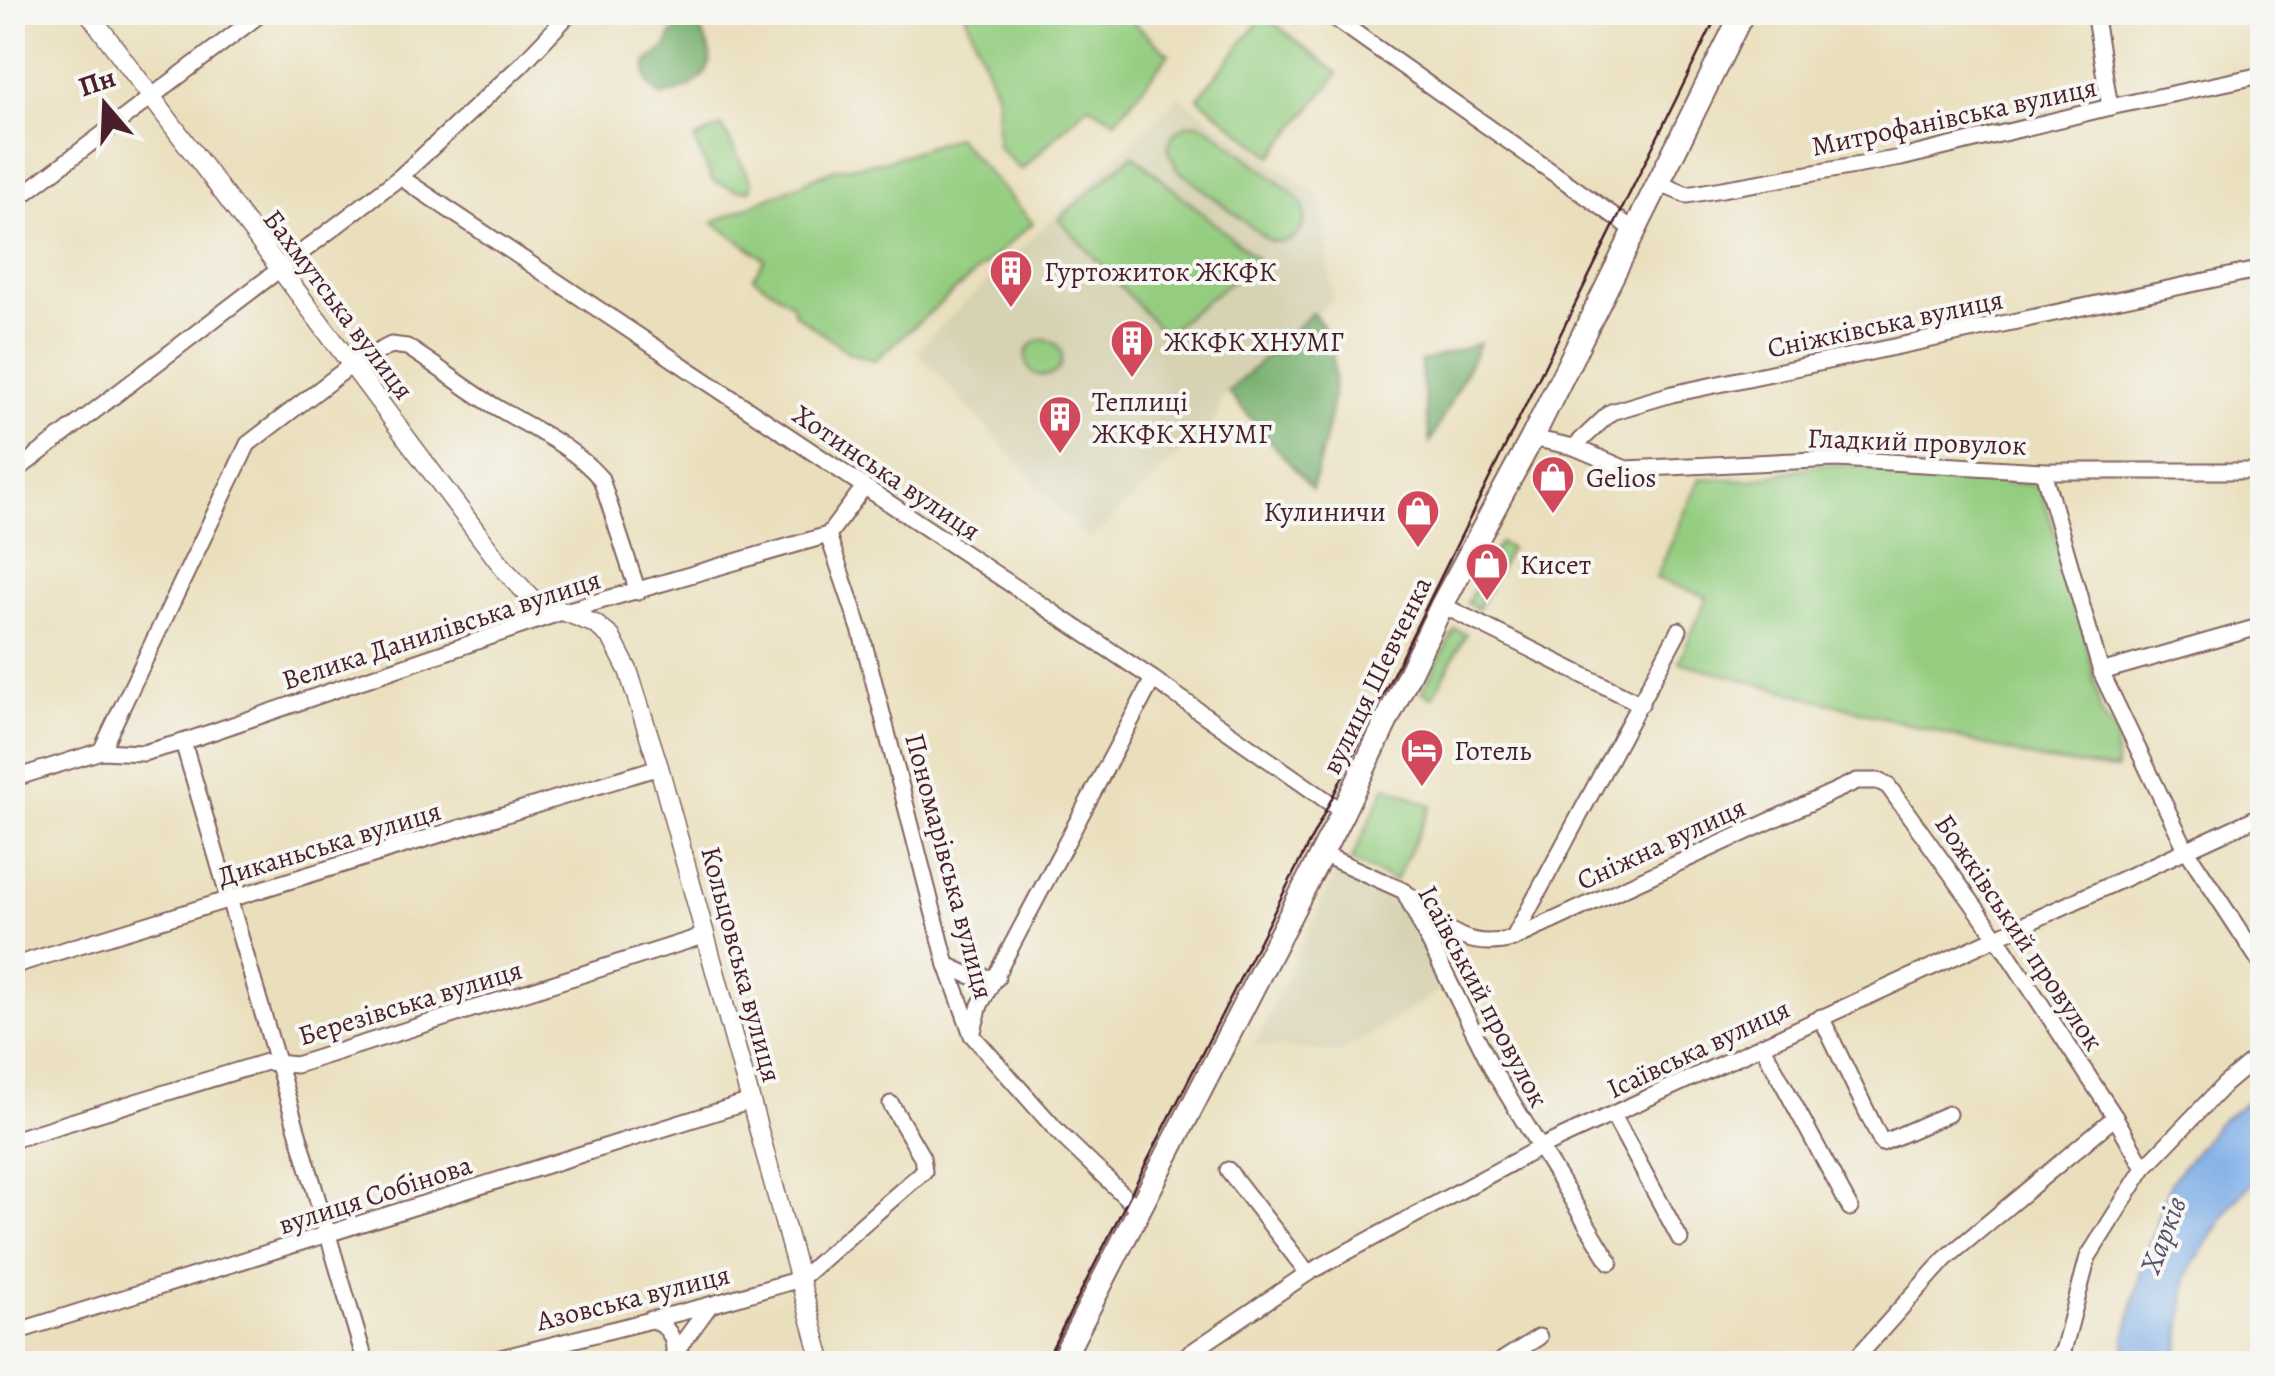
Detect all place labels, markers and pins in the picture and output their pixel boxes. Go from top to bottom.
building icon: Гуртожиток ЖКФК [988,248,1034,309]
place label: Гуртожиток ЖКФК [1044,253,1277,291]
building icon: ЖКФК ХНУМГ [1109,318,1155,379]
place label: ЖКФК ХНУМГ [1164,323,1344,361]
place label: Теплиці ЖКФК ХНУМГ [1092,383,1272,453]
building icon: Теплиці ЖКФК ХНУМГ [1037,394,1083,455]
shop icon: Gelios [1530,454,1576,515]
place label: Gelios [1586,459,1657,497]
shop icon: Кулиничи [1395,488,1441,549]
place label: Кулиничи [1263,493,1386,531]
shop icon: Кисет [1464,541,1510,602]
place label: Кисет [1520,546,1591,584]
hotel icon: Готель [1399,727,1445,788]
place label: Готель [1454,732,1531,770]

